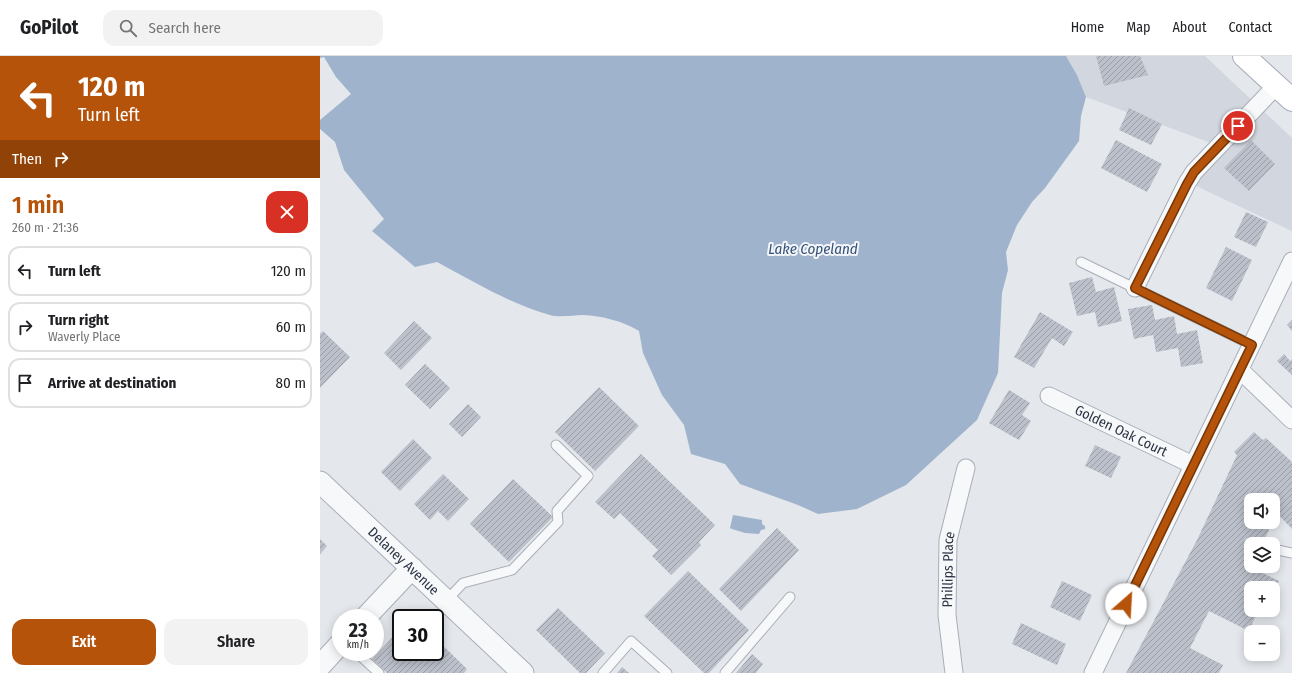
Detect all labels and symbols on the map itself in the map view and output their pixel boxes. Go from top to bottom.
pin [1221,109,1255,143]
water label: Lake Copeland [768,240,858,258]
street label: Golden Oak Court [1072,401,1171,460]
street label: Delaney Avenue [365,523,443,598]
street label: Phillips Place [939,530,958,608]
position arrow [1105,583,1147,625]
speed limit sign: 30 [392,609,444,661]

